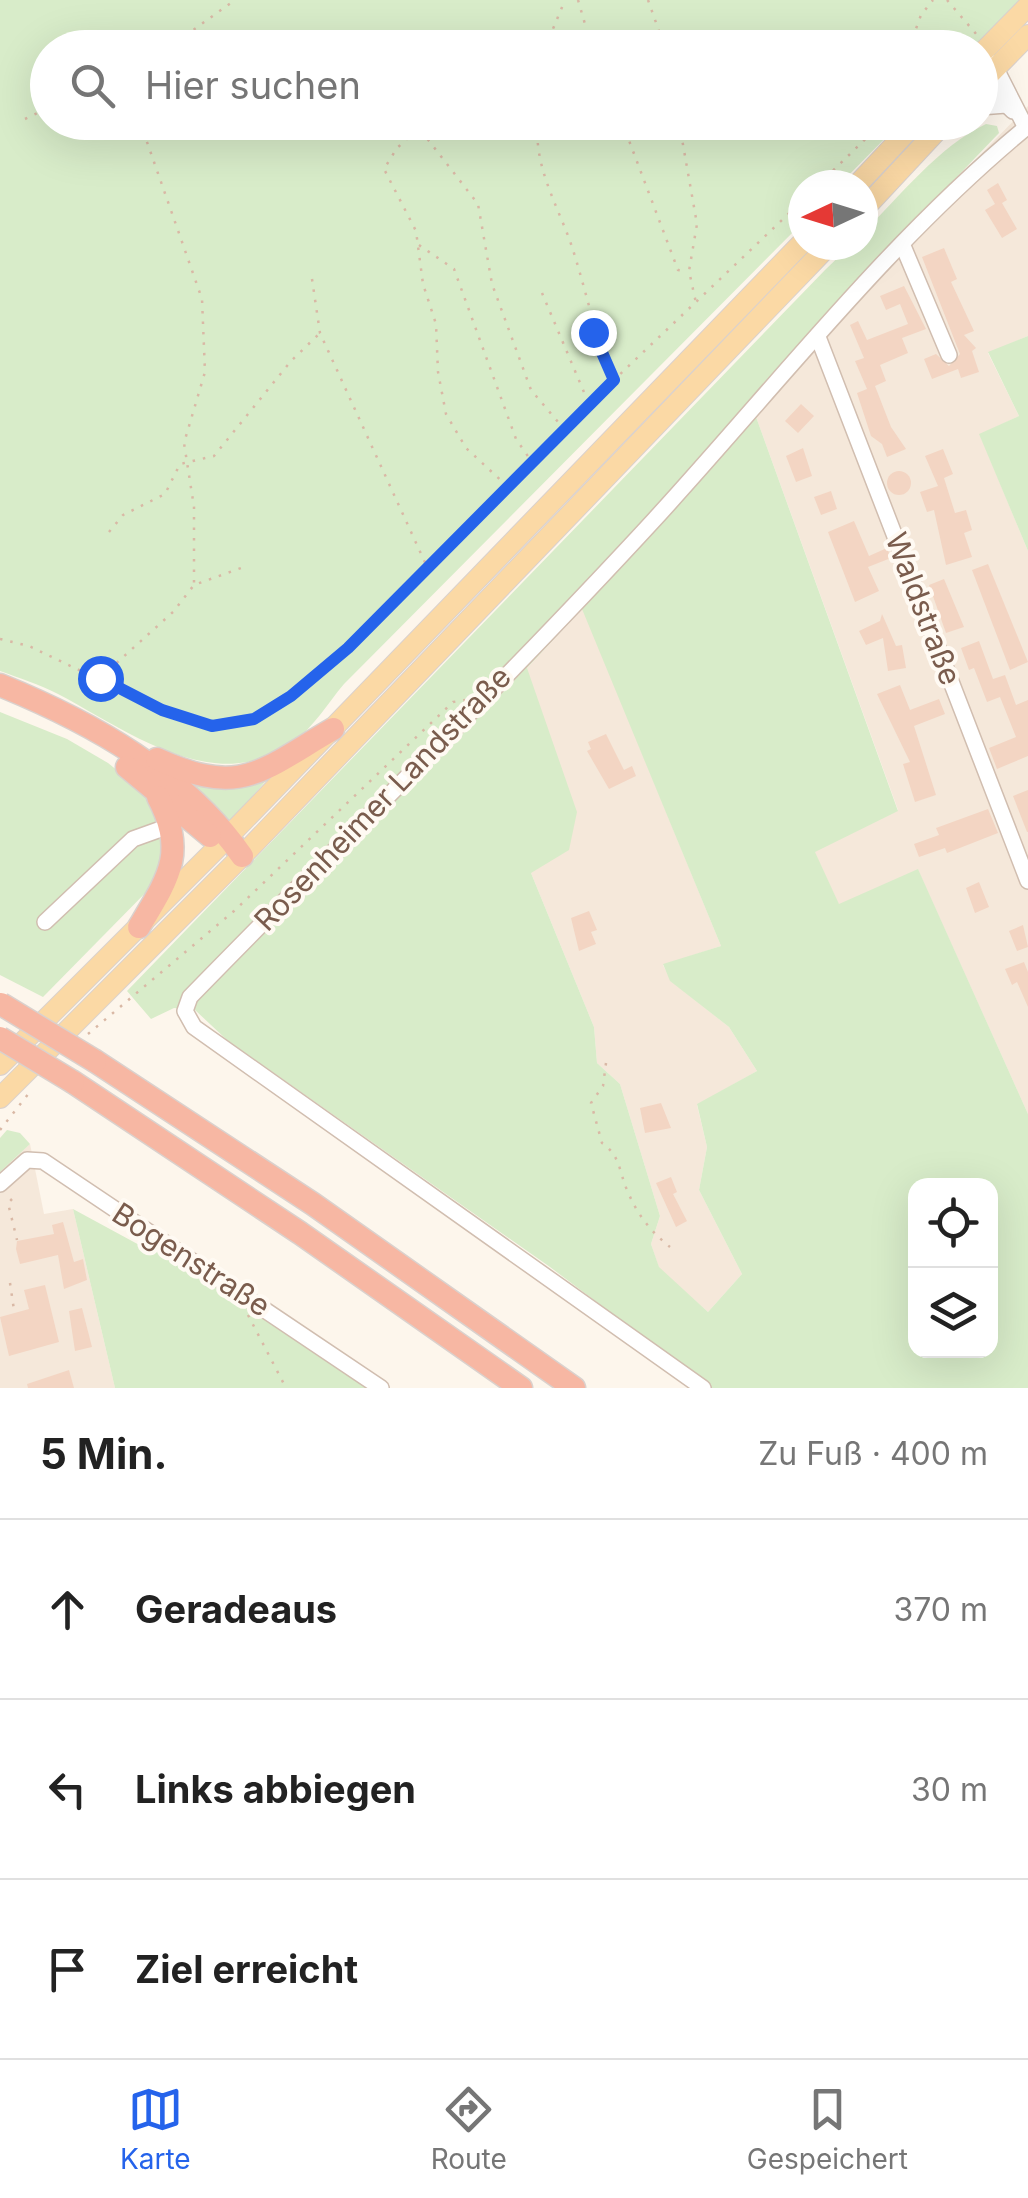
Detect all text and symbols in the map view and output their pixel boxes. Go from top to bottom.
search box [30,30,998,140]
icon: search [65,58,120,113]
text: Hier suchen [145,62,361,108]
north arrow [788,170,878,260]
route end [571,310,617,356]
street label: Waldstraße [878,527,969,690]
route start [78,656,124,702]
street label: Rosenheimer Landstraße [247,659,518,938]
map controls [908,1178,998,1358]
button: locate [908,1178,998,1268]
street label: Bogenstraße [106,1195,277,1324]
button: layers [908,1268,998,1358]
text: 5 Min. [40,1428,167,1479]
text: Zu Fuß · 400 m [758,1434,988,1473]
icon: ahead [40,1582,95,1637]
text: Geradeaus [135,1586,337,1632]
text: 370 m [893,1590,988,1629]
icon: left [40,1762,95,1817]
text: Links abbiegen [135,1766,416,1812]
text: 30 m [911,1770,988,1809]
icon: arrive [40,1942,95,1997]
text: Ziel erreicht [135,1946,358,1992]
tab: Karte [120,2082,191,2176]
tab: Route [431,2082,507,2176]
tab: Gespeichert [747,2082,908,2176]

